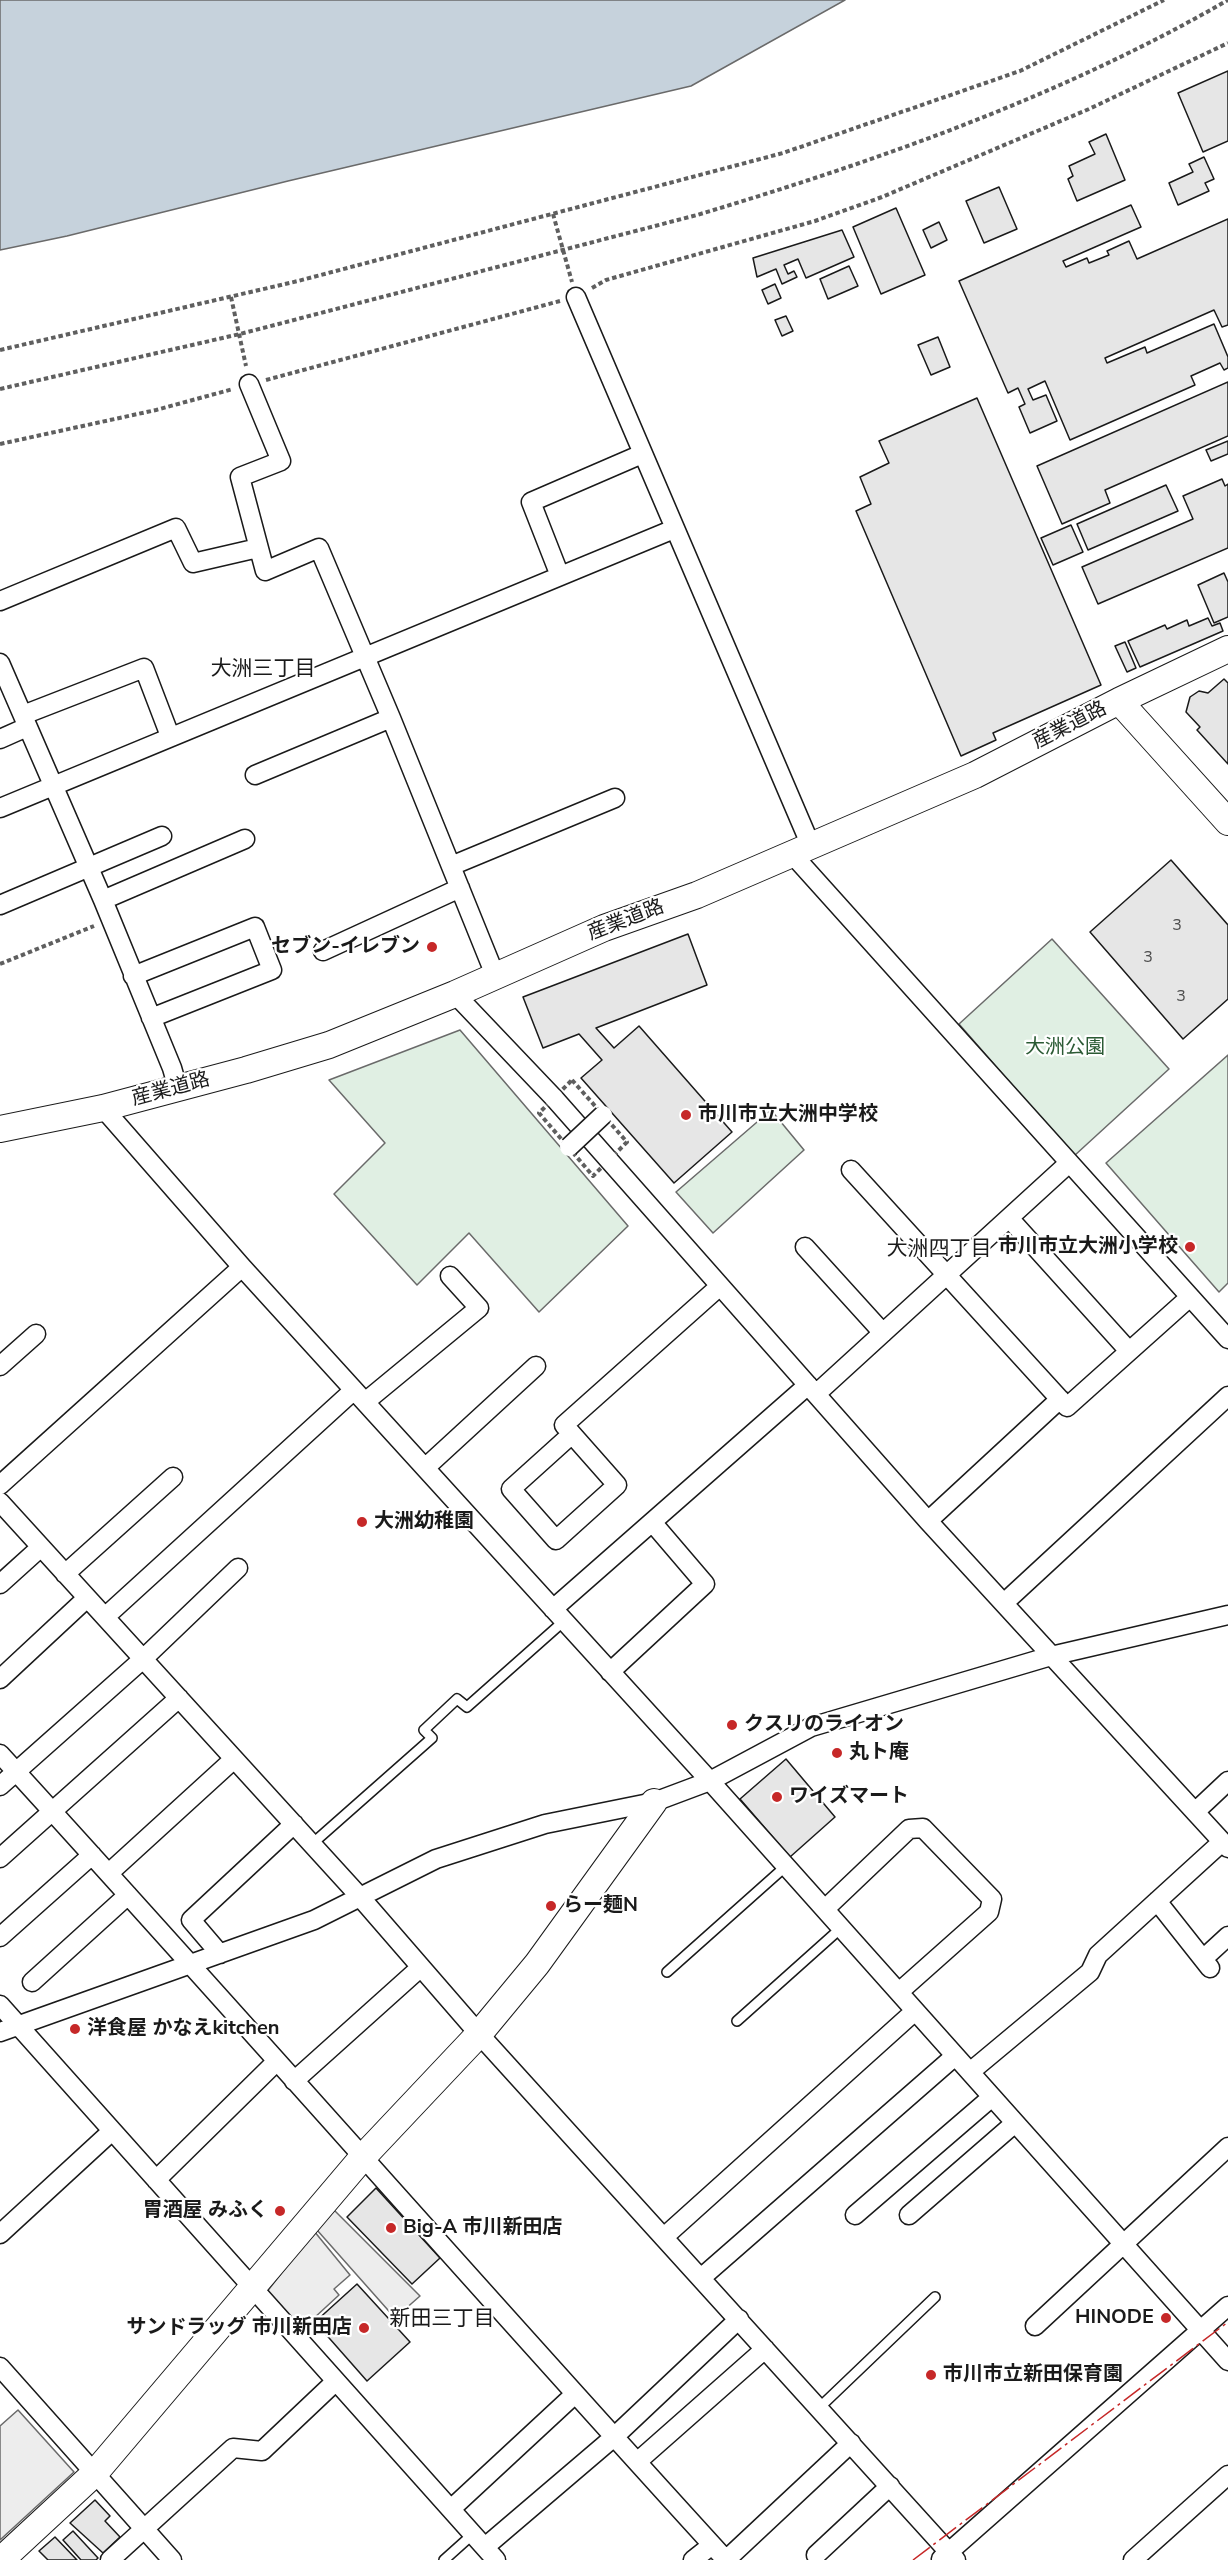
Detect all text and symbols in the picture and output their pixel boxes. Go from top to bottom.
district label: 大洲三丁目 [211,657,315,683]
street label: 産業道路 [1029,697,1111,755]
street label: 産業道路 [584,895,668,947]
house number: 3 [1172,916,1182,936]
place label: セブン-イレブン [271,935,420,959]
marker: セブン-イレブン [425,940,439,954]
house number: 3 [1143,948,1153,968]
house number: 3 [1176,987,1186,1007]
park label: 大洲公園 [1025,1036,1105,1060]
street label: 産業道路 [129,1068,213,1112]
place label: 市川市立大洲中学校 [698,1103,878,1127]
marker: 市川市立大洲中学校 [679,1108,693,1122]
place label: 市川市立大洲小学校 [998,1235,1178,1259]
district label: 大洲四丁目 [887,1237,991,1263]
marker: 市川市立大洲小学校 [1183,1240,1197,1254]
place label: 大洲幼稚園 [374,1510,474,1534]
marker: 大洲幼稚園 [355,1515,369,1529]
place label: クスリのライオン [744,1713,904,1737]
marker: クスリのライオン [725,1718,739,1732]
place label: 丸ト庵 [849,1741,909,1765]
marker: 丸ト庵 [830,1746,844,1760]
place label: ワイズマート [789,1785,909,1809]
marker: ワイズマート [770,1790,784,1804]
place label: らー麺N [563,1894,638,1918]
marker: らー麺N [544,1899,558,1913]
place label: 洋食屋 かなえkitchen [87,2017,279,2041]
marker: 洋食屋 かなえkitchen [68,2022,82,2036]
place label: 胃酒屋 みふく [143,2199,268,2223]
marker: 胃酒屋 みふく [273,2204,287,2218]
place label: Big-A 市川新田店 [403,2216,563,2240]
marker: Big-A 市川新田店 [384,2221,398,2235]
place label: HINODE [1075,2306,1154,2330]
district label: 新田三丁目 [390,2307,494,2333]
marker: HINODE [1159,2311,1173,2325]
place label: サンドラッグ 市川新田店 [127,2316,352,2340]
marker: サンドラッグ 市川新田店 [357,2321,371,2335]
place label: 市川市立新田保育園 [943,2363,1123,2387]
marker: 市川市立新田保育園 [924,2368,938,2382]

